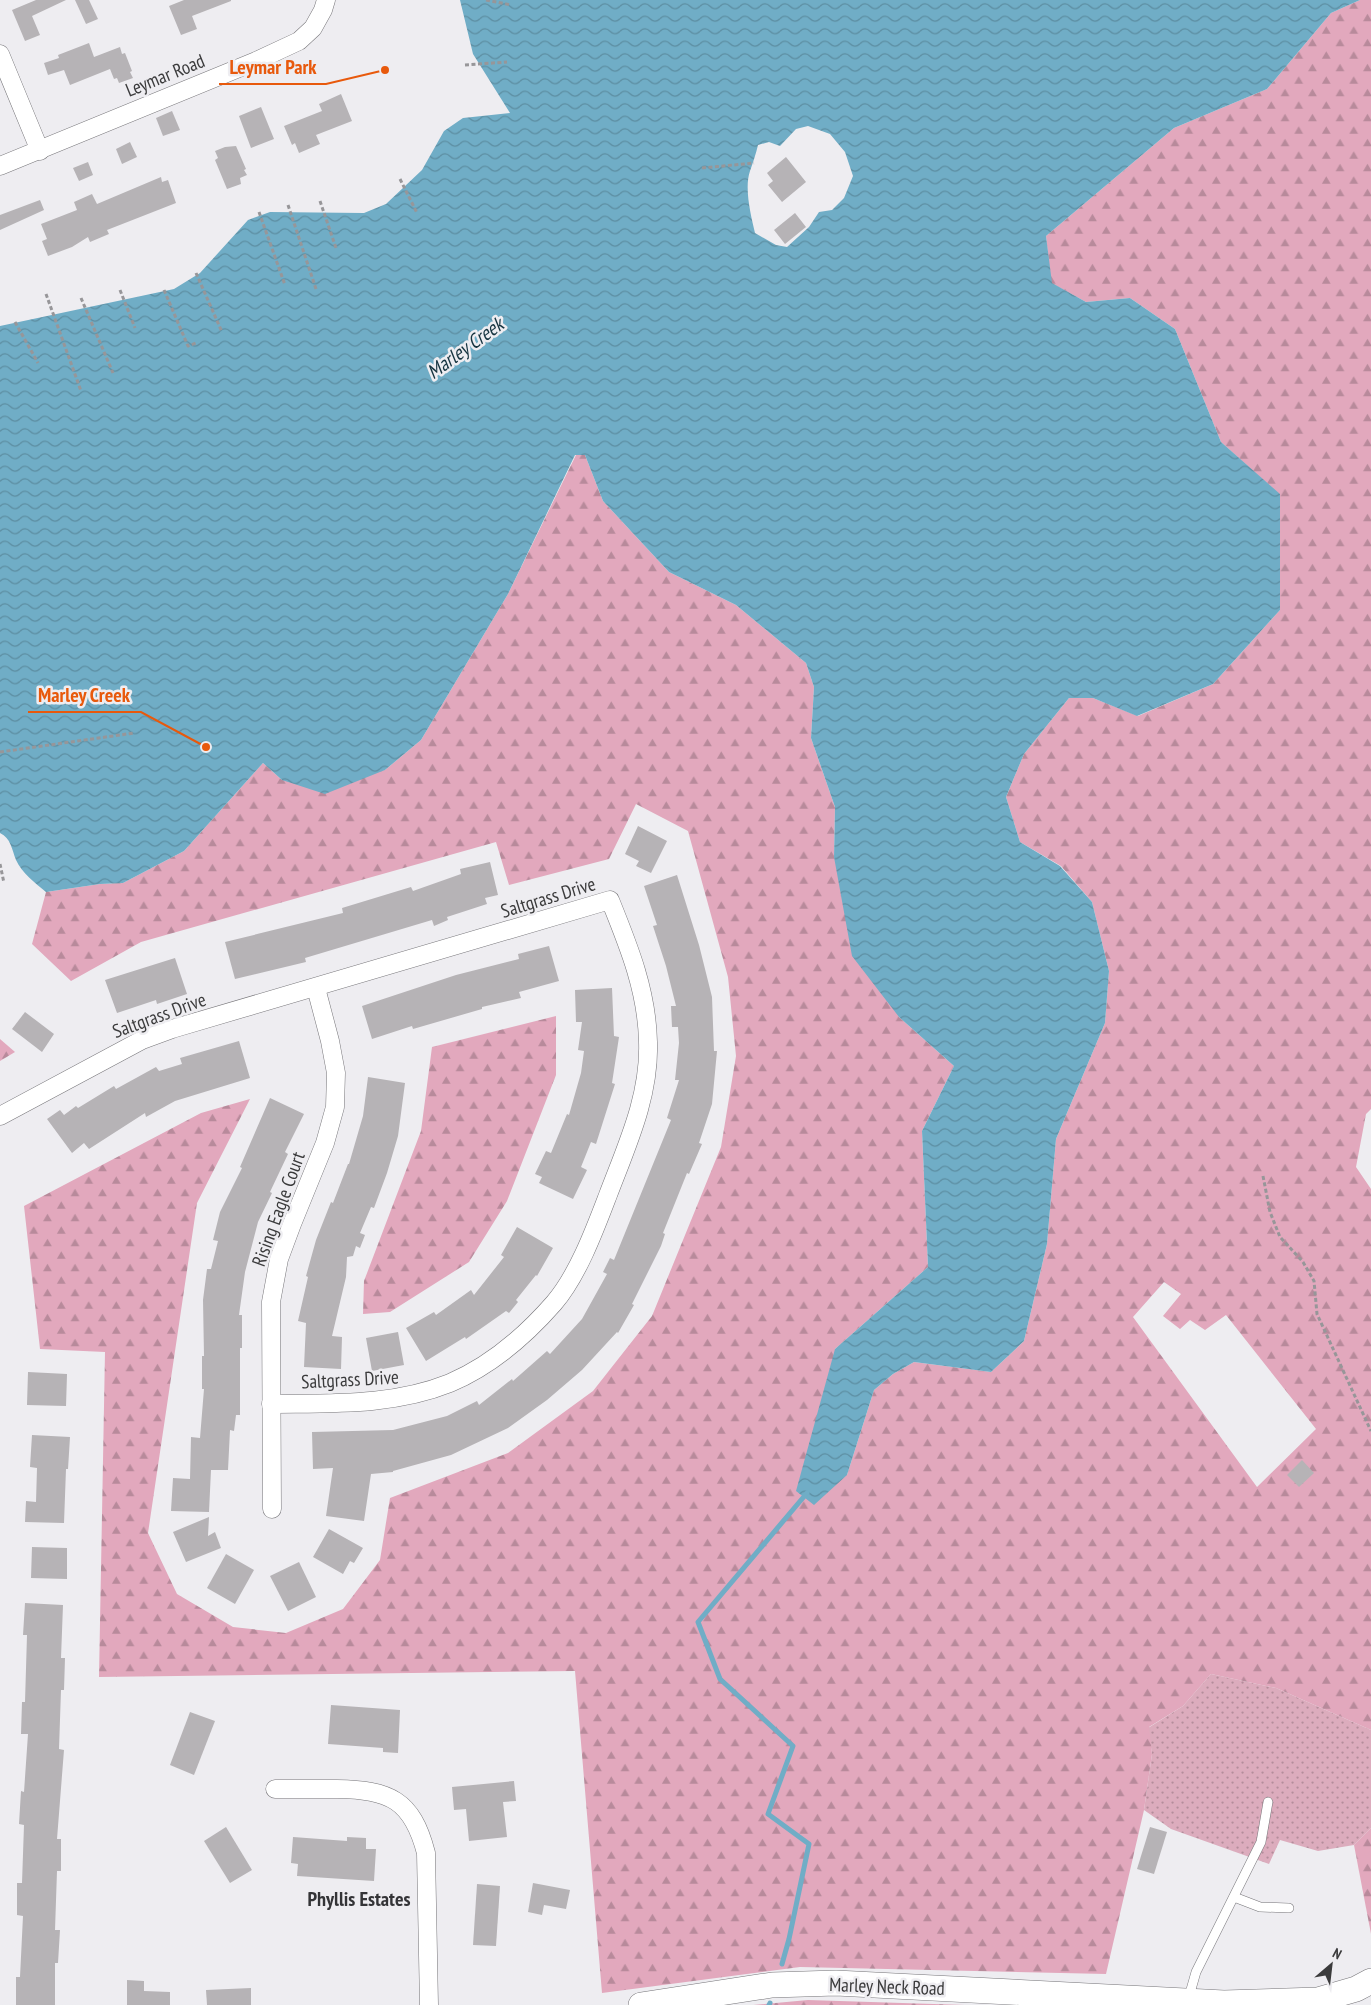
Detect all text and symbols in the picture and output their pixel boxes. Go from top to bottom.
street label: Leymar Road [122,48,208,102]
callout: Leymar Park [219,49,326,84]
text: Leymar Park [229,54,317,80]
water label: Marley Creek [422,310,510,385]
callout: Marley Creek [28,677,141,712]
text: Marley Creek [38,682,131,708]
street label: Saltgrass Drive [498,871,598,923]
street label: Saltgrass Drive [109,987,209,1043]
street label: Rising Eagle Court [246,1148,310,1270]
street label: Saltgrass Drive [301,1364,400,1394]
district label: Phyllis Estates [308,1886,410,1912]
north arrow [1306,1940,1356,1990]
text: N [1330,1944,1345,1963]
street label: Marley Neck Road [829,1972,945,2000]

